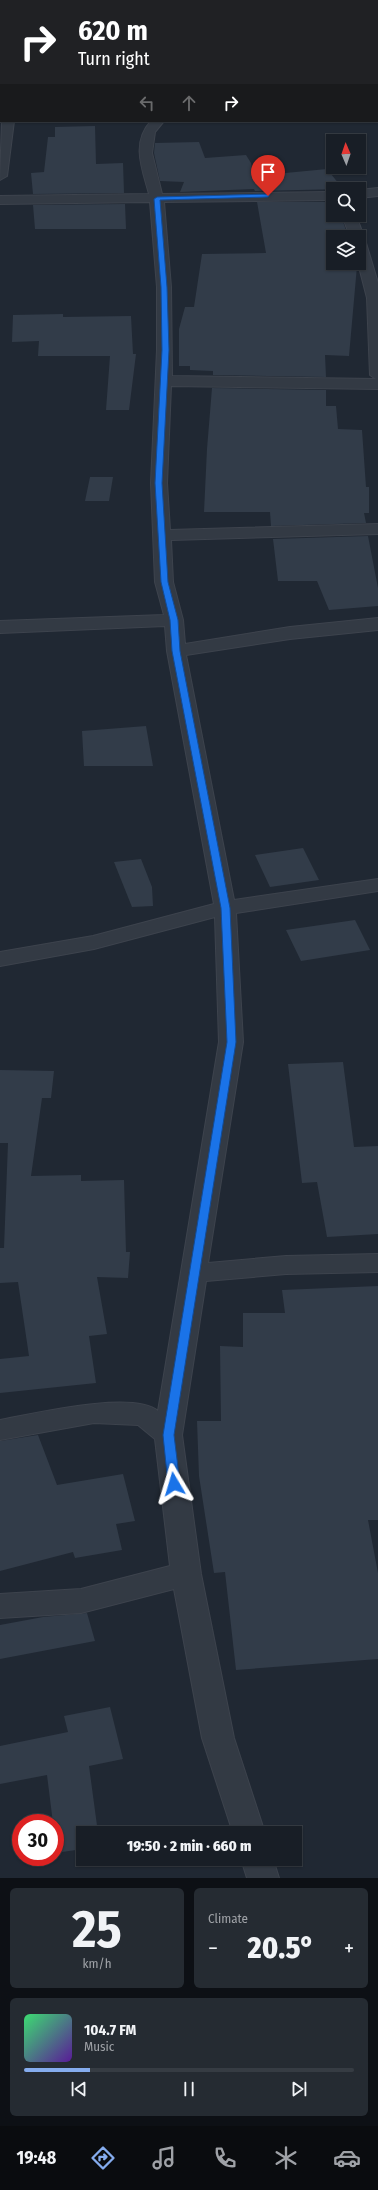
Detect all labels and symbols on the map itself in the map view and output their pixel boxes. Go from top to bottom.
north arrow [326,134,366,174]
pin [251,155,285,196]
position arrow [153,1463,195,1505]
speed limit sign: 30 [12,1814,64,1866]

